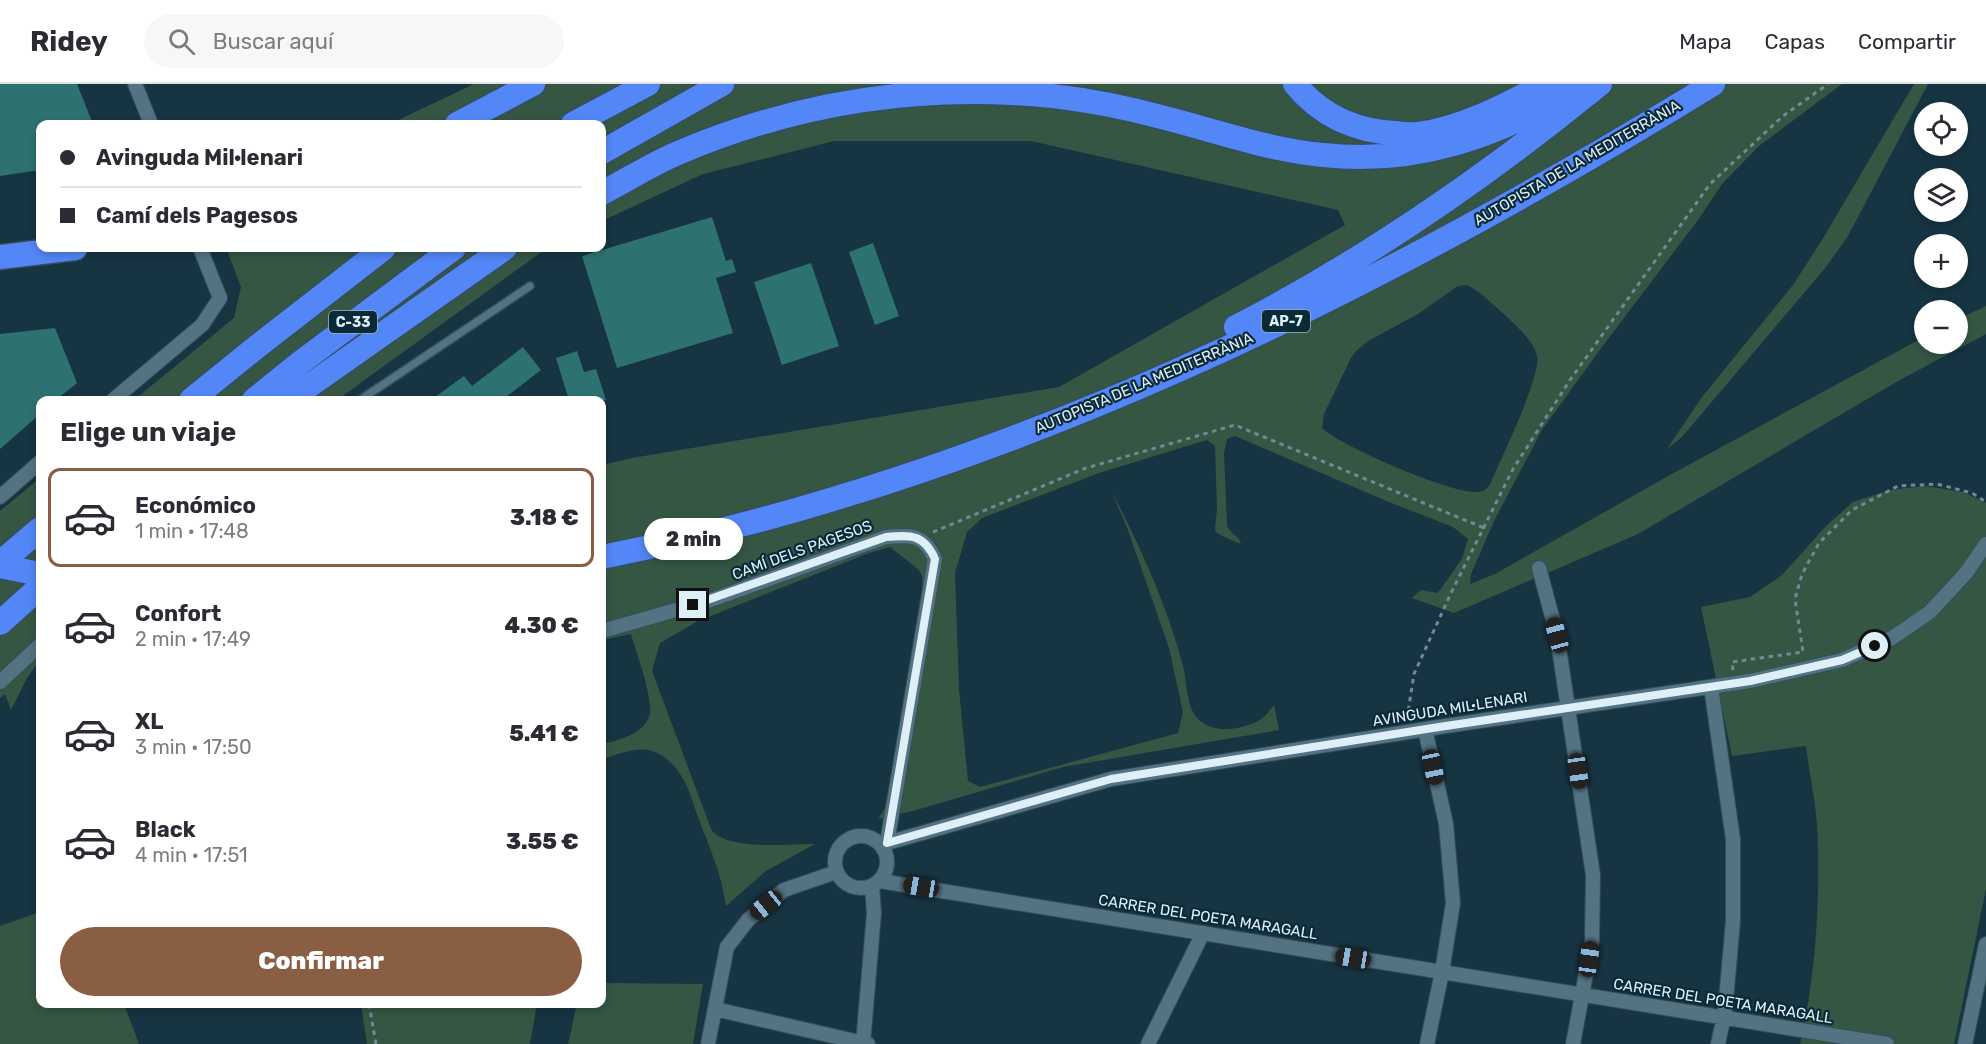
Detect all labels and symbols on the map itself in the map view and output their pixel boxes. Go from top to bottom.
street label: AUTOPISTA DE LA MEDITERRÀNIA [1471,96,1683,230]
road number: AP-7 [1262,310,1310,332]
road number: C-33 [329,311,377,333]
street label: AUTOPISTA DE LA MEDITERRÀNIA [1032,329,1256,437]
street label: CAMÍ DELS PAGESOS [730,516,874,584]
callout: 2 min [644,518,742,560]
route end [679,591,706,618]
car [1544,615,1570,655]
route start [1861,632,1888,659]
street label: AVINGUDA MIL·LENARI [1371,688,1529,730]
car [1420,748,1446,786]
car [1567,752,1589,790]
car [902,875,940,899]
car [746,887,786,923]
street label: CARRER DEL POETA MARAGALL [1097,891,1319,943]
car [1578,940,1600,978]
car [1334,946,1372,970]
street label: CARRER DEL POETA MARAGALL [1612,975,1834,1027]

